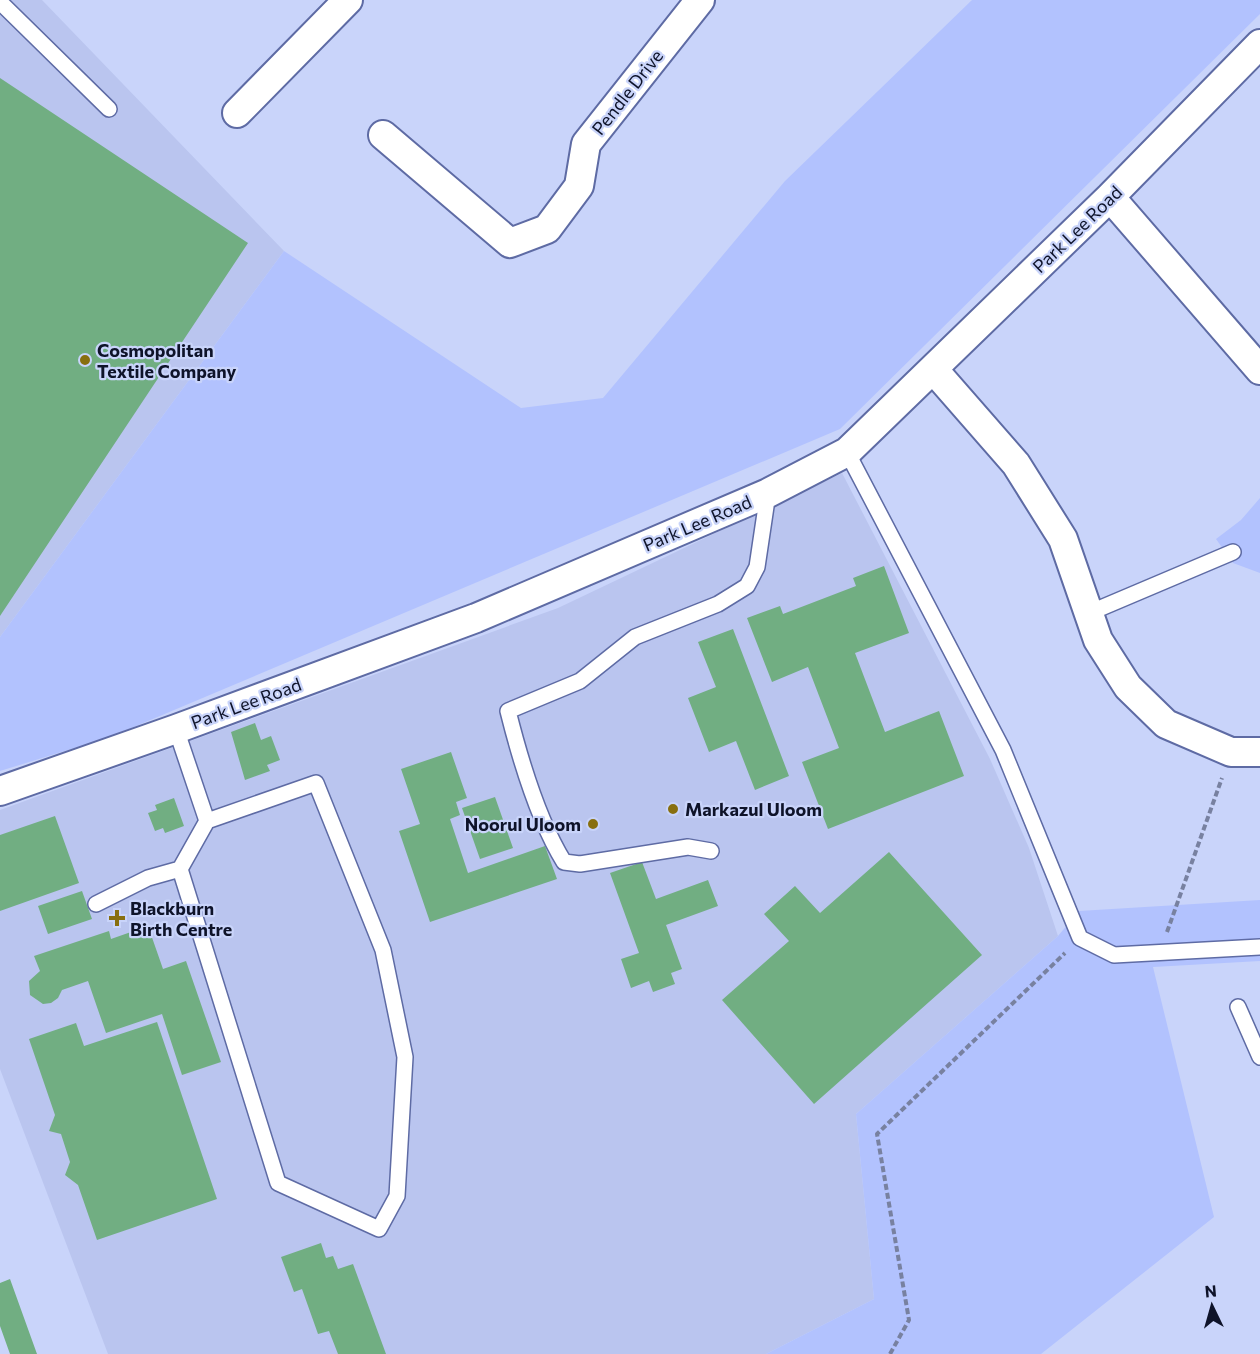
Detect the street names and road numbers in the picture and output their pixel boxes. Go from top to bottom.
street label: Pendle Drive [587,45,667,139]
street label: Park Lee Road [1028,181,1126,277]
street label: Park Lee Road [639,490,755,556]
street label: Park Lee Road [188,673,304,733]

